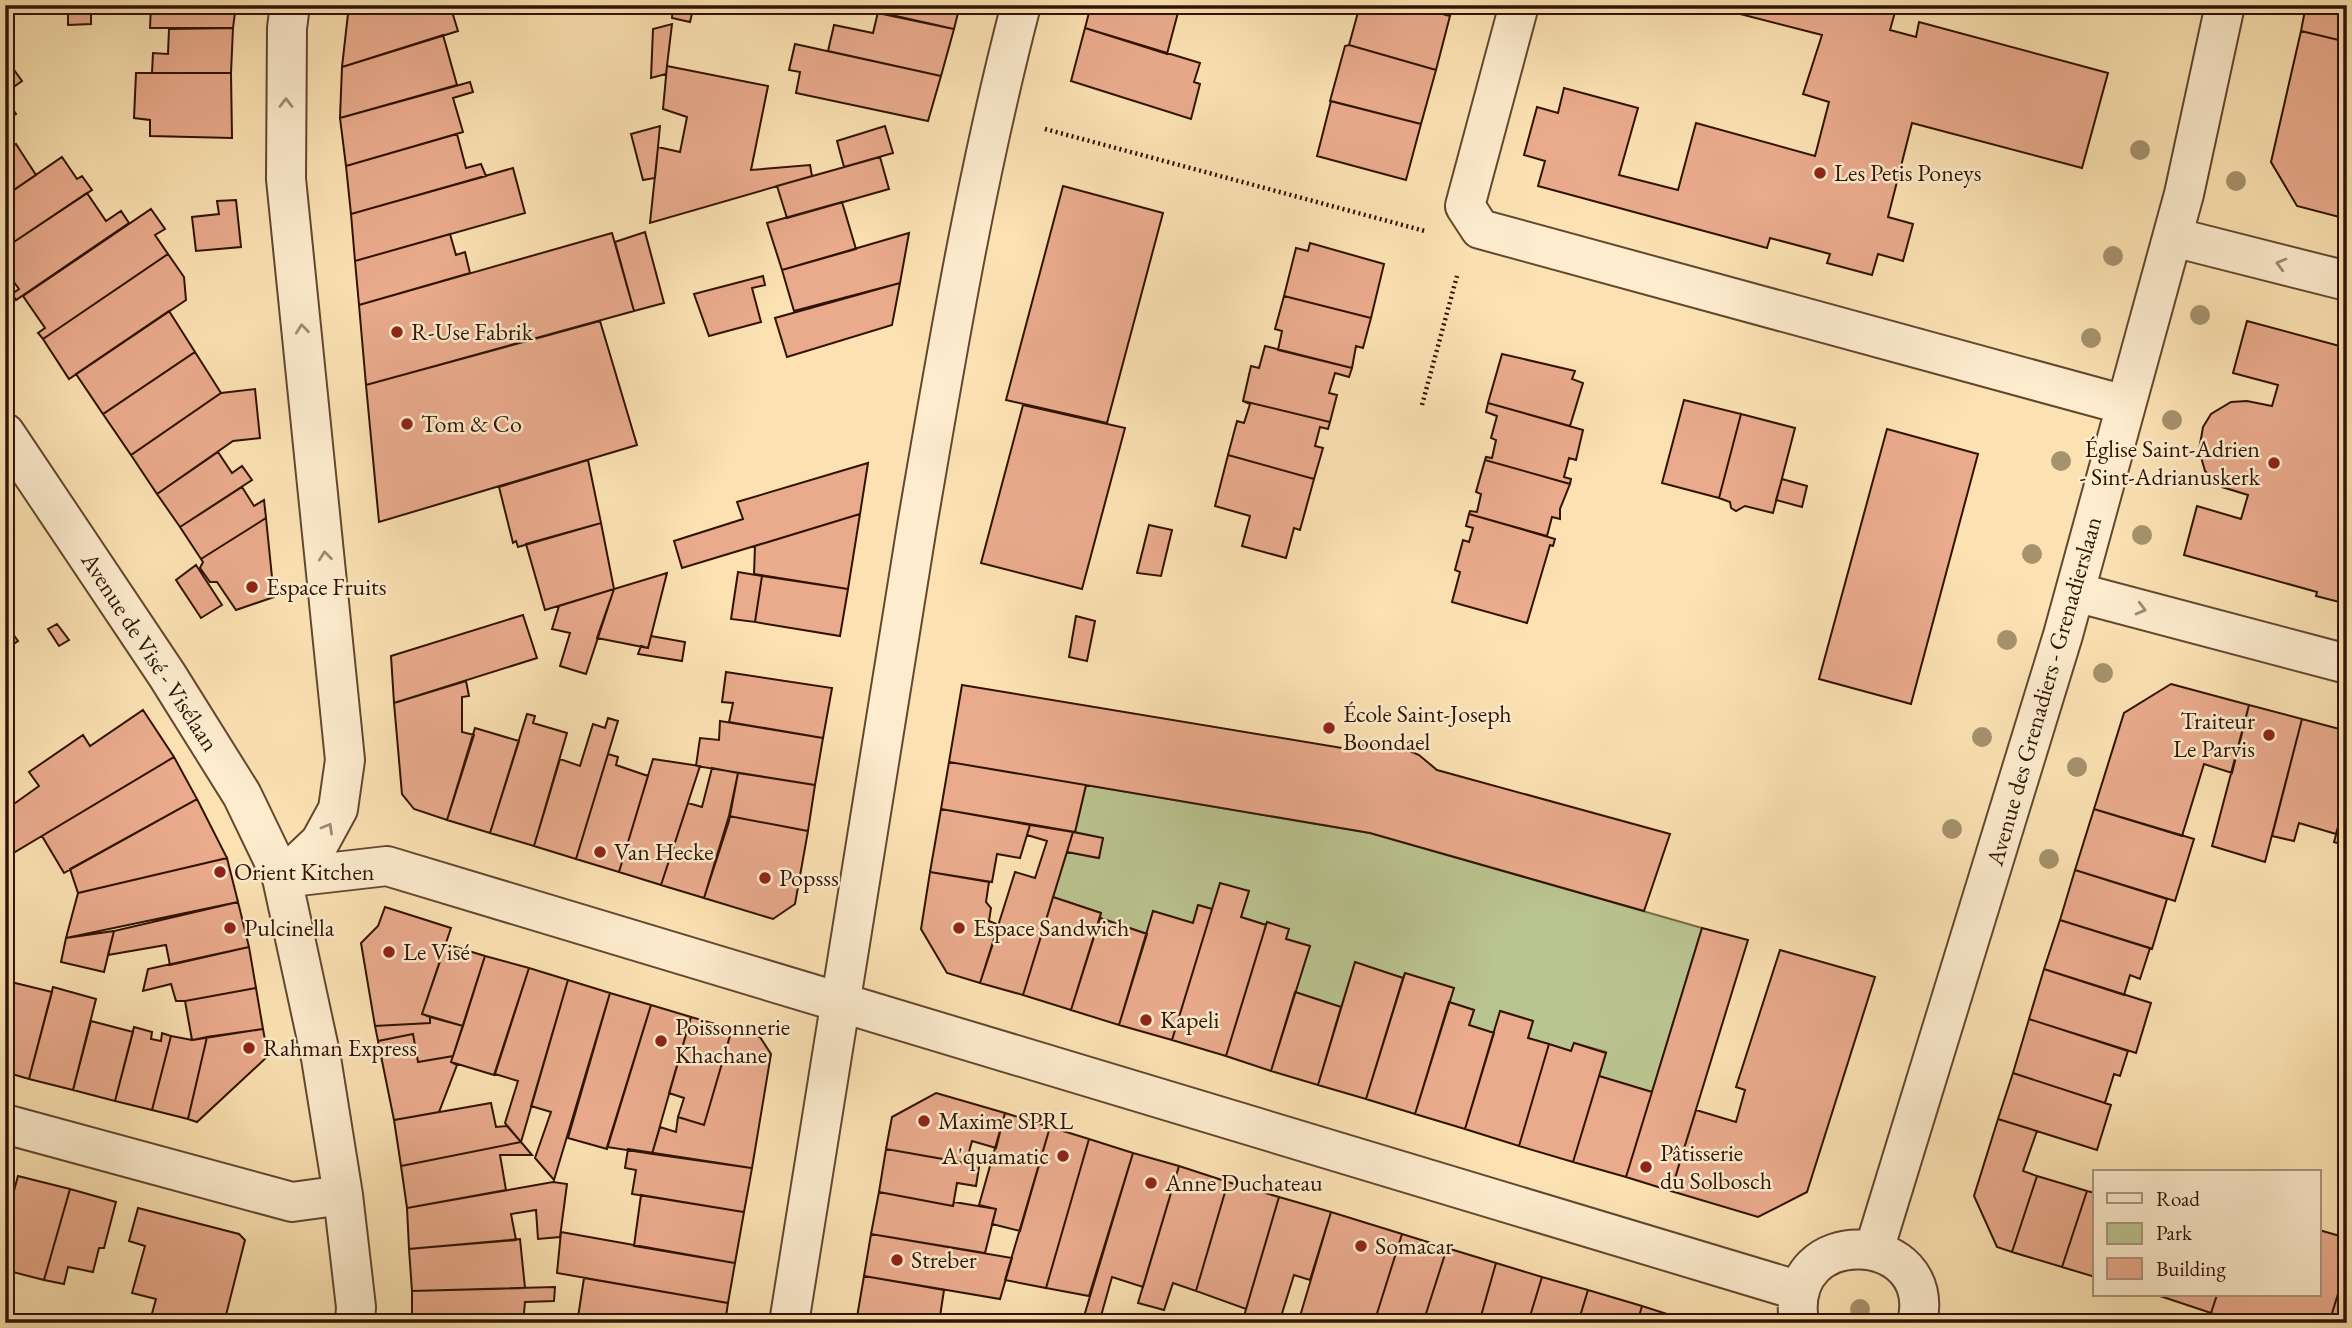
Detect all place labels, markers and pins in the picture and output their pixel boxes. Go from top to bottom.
place label: Les Petis Poneys [1834,157,1982,188]
marker: Les Petis Poneys [1812,165,1828,181]
place label: R-Use Fabrik [411,316,534,347]
marker: R-Use Fabrik [389,324,405,340]
place label: Tom & Co [421,408,522,439]
marker: Tom & Co [399,416,415,432]
place label: Église Saint-Adrien - Sint-Adrianuskerk [2080,433,2261,492]
marker: Église Saint-Adrien - Sint-Adrianuskerk [2266,455,2282,471]
place label: Espace Fruits [266,571,386,602]
marker: Espace Fruits [244,579,260,595]
place label: École Saint-Joseph Boondael [1343,698,1512,757]
place label: Traiteur Le Parvis [2173,705,2255,764]
marker: École Saint-Joseph Boondael [1321,720,1337,736]
marker: Traiteur Le Parvis [2261,727,2277,743]
place label: Van Hecke [614,836,714,867]
marker: Van Hecke [592,844,608,860]
place label: Orient Kitchen [234,856,375,887]
place label: Popsss [779,862,839,893]
marker: Orient Kitchen [212,864,228,880]
marker: Popsss [757,870,773,886]
place label: Pulcinella [244,912,335,943]
place label: Espace Sandwich [973,912,1129,943]
marker: Pulcinella [222,920,238,936]
marker: Espace Sandwich [951,920,967,936]
place label: Le Visé [403,936,470,967]
marker: Le Visé [381,944,397,960]
place label: Kapeli [1160,1004,1219,1035]
place label: Poissonnerie Khachane [675,1011,790,1070]
marker: Kapeli [1138,1012,1154,1028]
place label: Rahman Express [263,1032,417,1063]
marker: Poissonnerie Khachane [653,1033,669,1049]
marker: Rahman Express [241,1040,257,1056]
place label: Maxime SPRL [938,1105,1073,1136]
marker: Maxime SPRL [916,1113,932,1129]
place label: Pâtisserie du Solbosch [1660,1137,1772,1196]
place label: A'quamatic [940,1140,1049,1171]
marker: A'quamatic [1055,1148,1071,1164]
marker: Pâtisserie du Solbosch [1638,1159,1654,1175]
place label: Anne Duchateau [1164,1167,1323,1198]
marker: Anne Duchateau [1143,1175,1159,1191]
place label: Somacar [1375,1230,1453,1261]
marker: Somacar [1353,1238,1369,1254]
place label: Streber [911,1244,977,1275]
marker: Streber [889,1252,905,1268]

